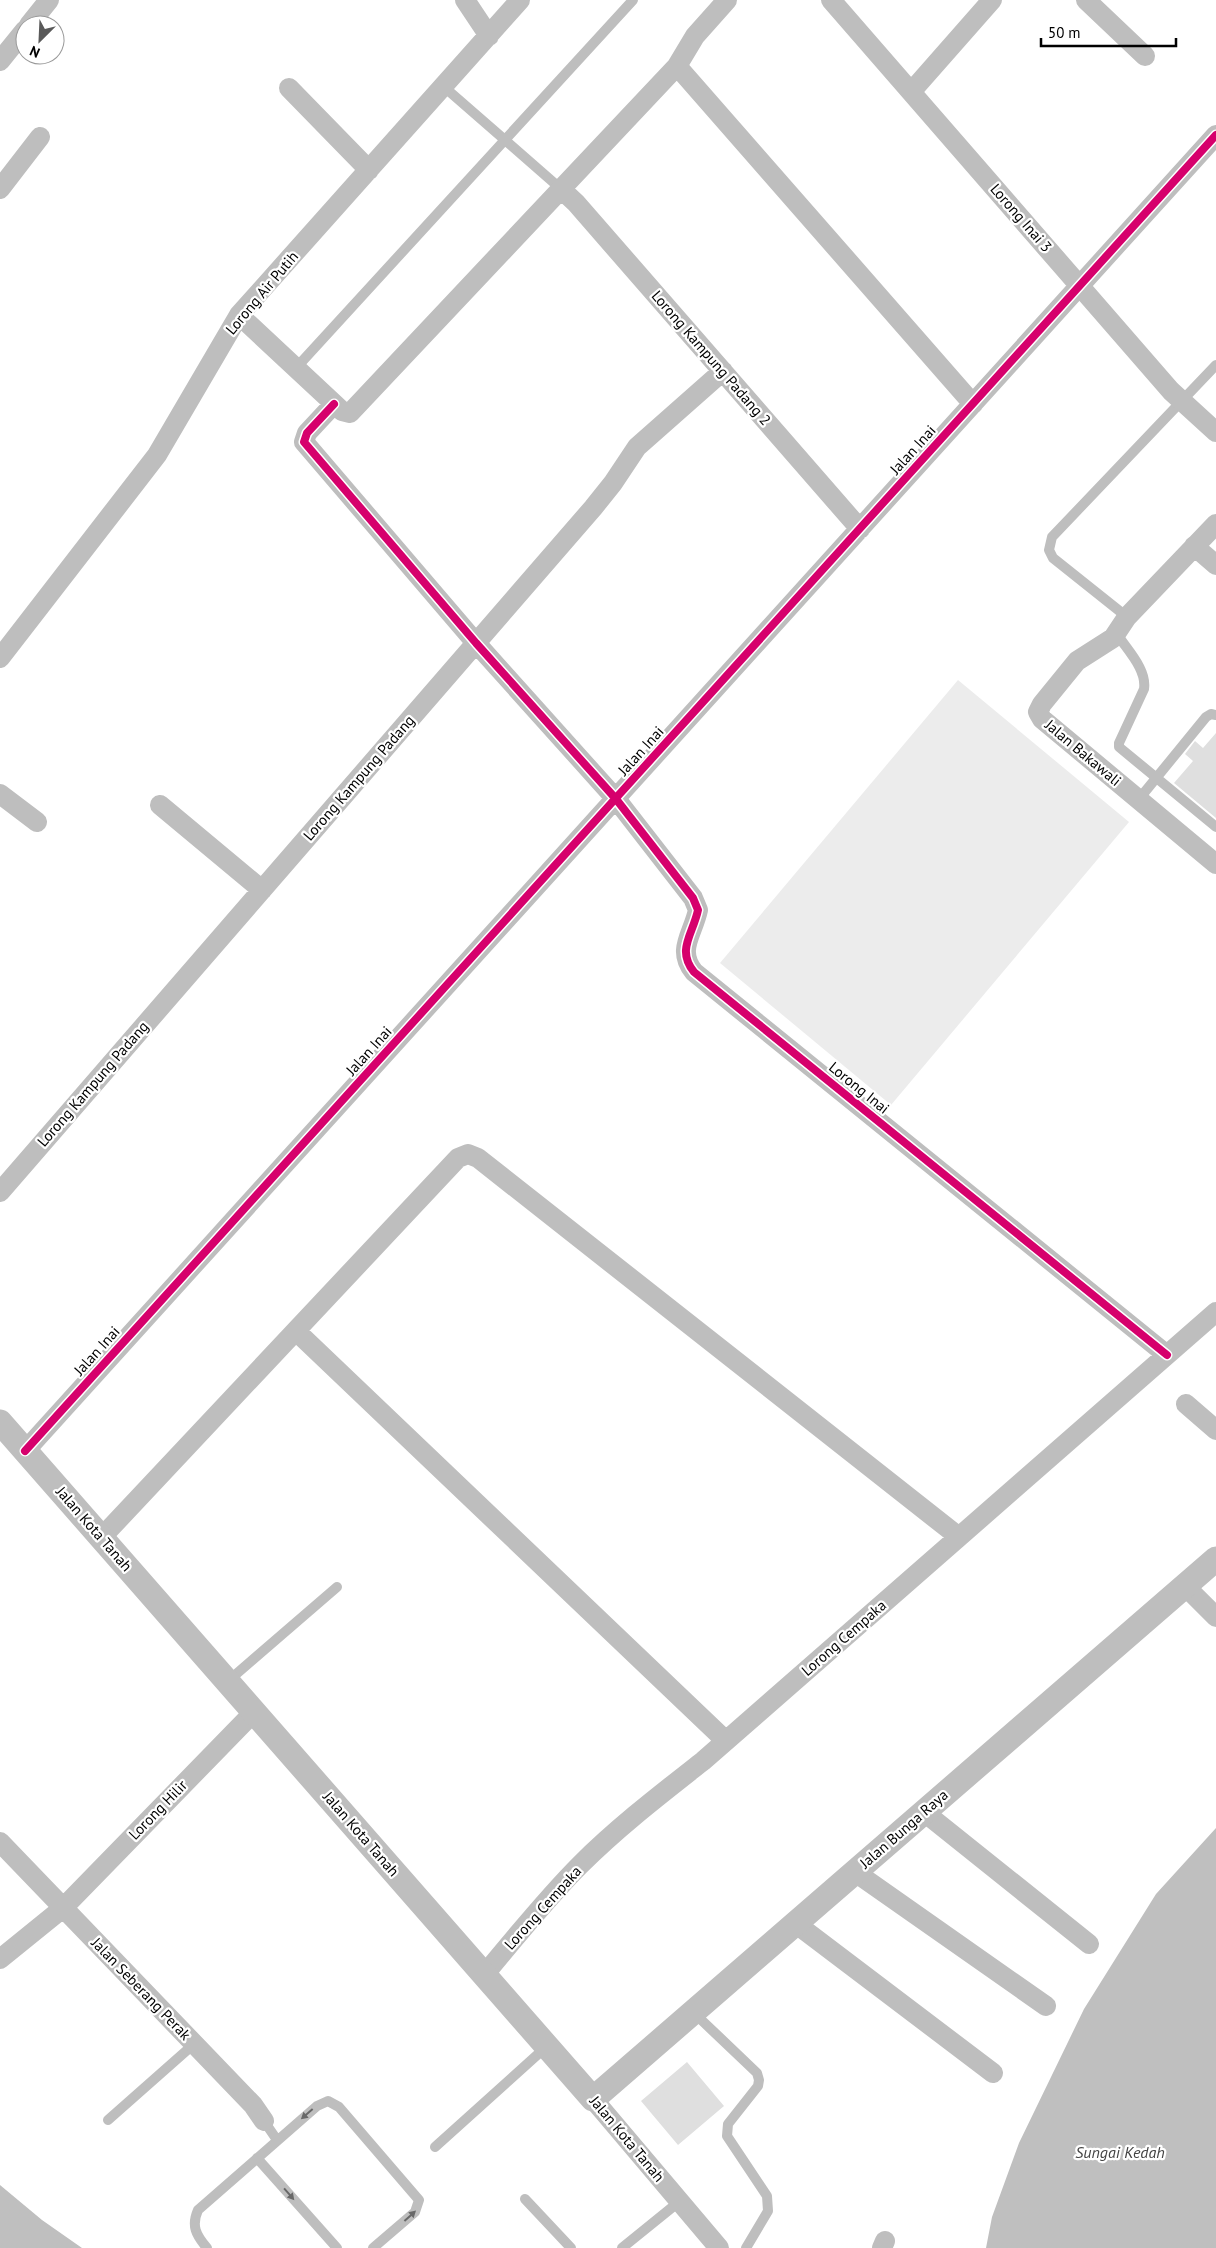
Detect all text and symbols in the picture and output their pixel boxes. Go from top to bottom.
north arrow [15,15,65,65]
scale bar [1041,15,1176,47]
text: 50 m [1048,23,1081,42]
text: N [27,42,43,62]
street label: Lorong Inai 3 [986,180,1056,256]
street label: Lorong Air Putih [221,247,302,338]
street label: Lorong Kampung Padang 2 [648,286,775,429]
street label: Jalan Inai [885,421,940,479]
street label: Lorong Kampung Padang [299,711,418,844]
street label: Jalan Bakawali [1041,715,1125,790]
street label: Jalan Inai [613,722,668,780]
street label: Lorong Kampung Padang [33,1017,152,1150]
street label: Jalan Inai [341,1022,396,1080]
street label: Lorong Inai [825,1057,893,1118]
street label: Jalan Inai [69,1322,124,1380]
street label: Jalan Kota Tanah [52,1482,136,1575]
street label: Lorong Cempaka [797,1596,890,1680]
street label: Lorong Hilir [124,1776,191,1844]
street label: Jalan Bunga Raya [855,1785,952,1873]
street label: Jalan Kota Tanah [319,1787,403,1880]
street label: Lorong Cempaka [500,1862,585,1954]
street label: Jalan Seberang Perak [87,1933,196,2044]
street label: Jalan Kota Tanah [585,2091,669,2186]
one-way arrow [301,2108,313,2119]
water label: Sungai Kedah [1075,2142,1165,2162]
one-way arrow [284,2188,295,2201]
one-way arrow [403,2210,415,2222]

